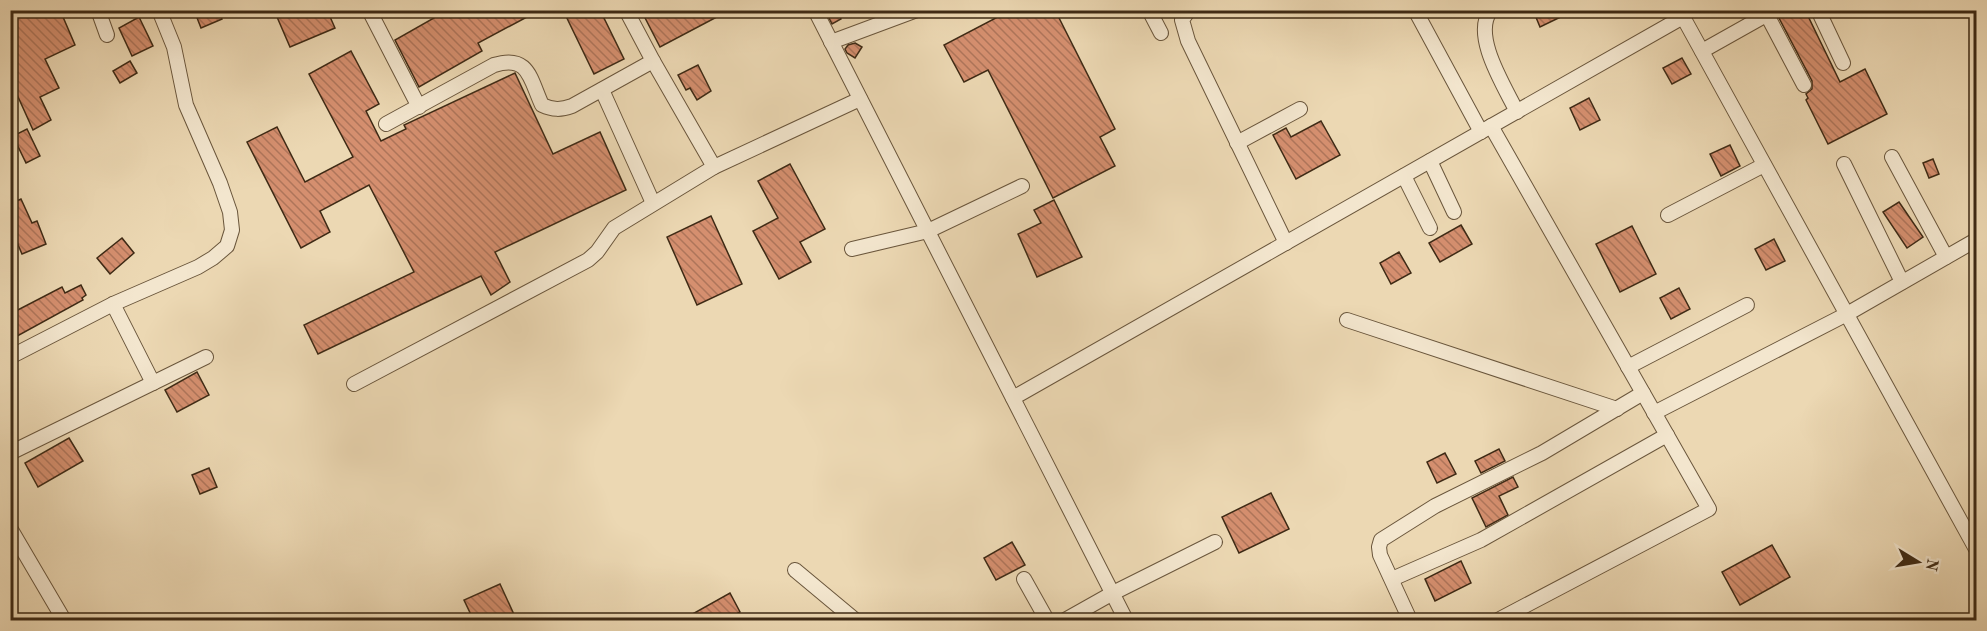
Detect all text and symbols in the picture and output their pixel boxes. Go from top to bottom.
north arrow [1888,532,1948,592]
text: N [1922,557,1940,573]

